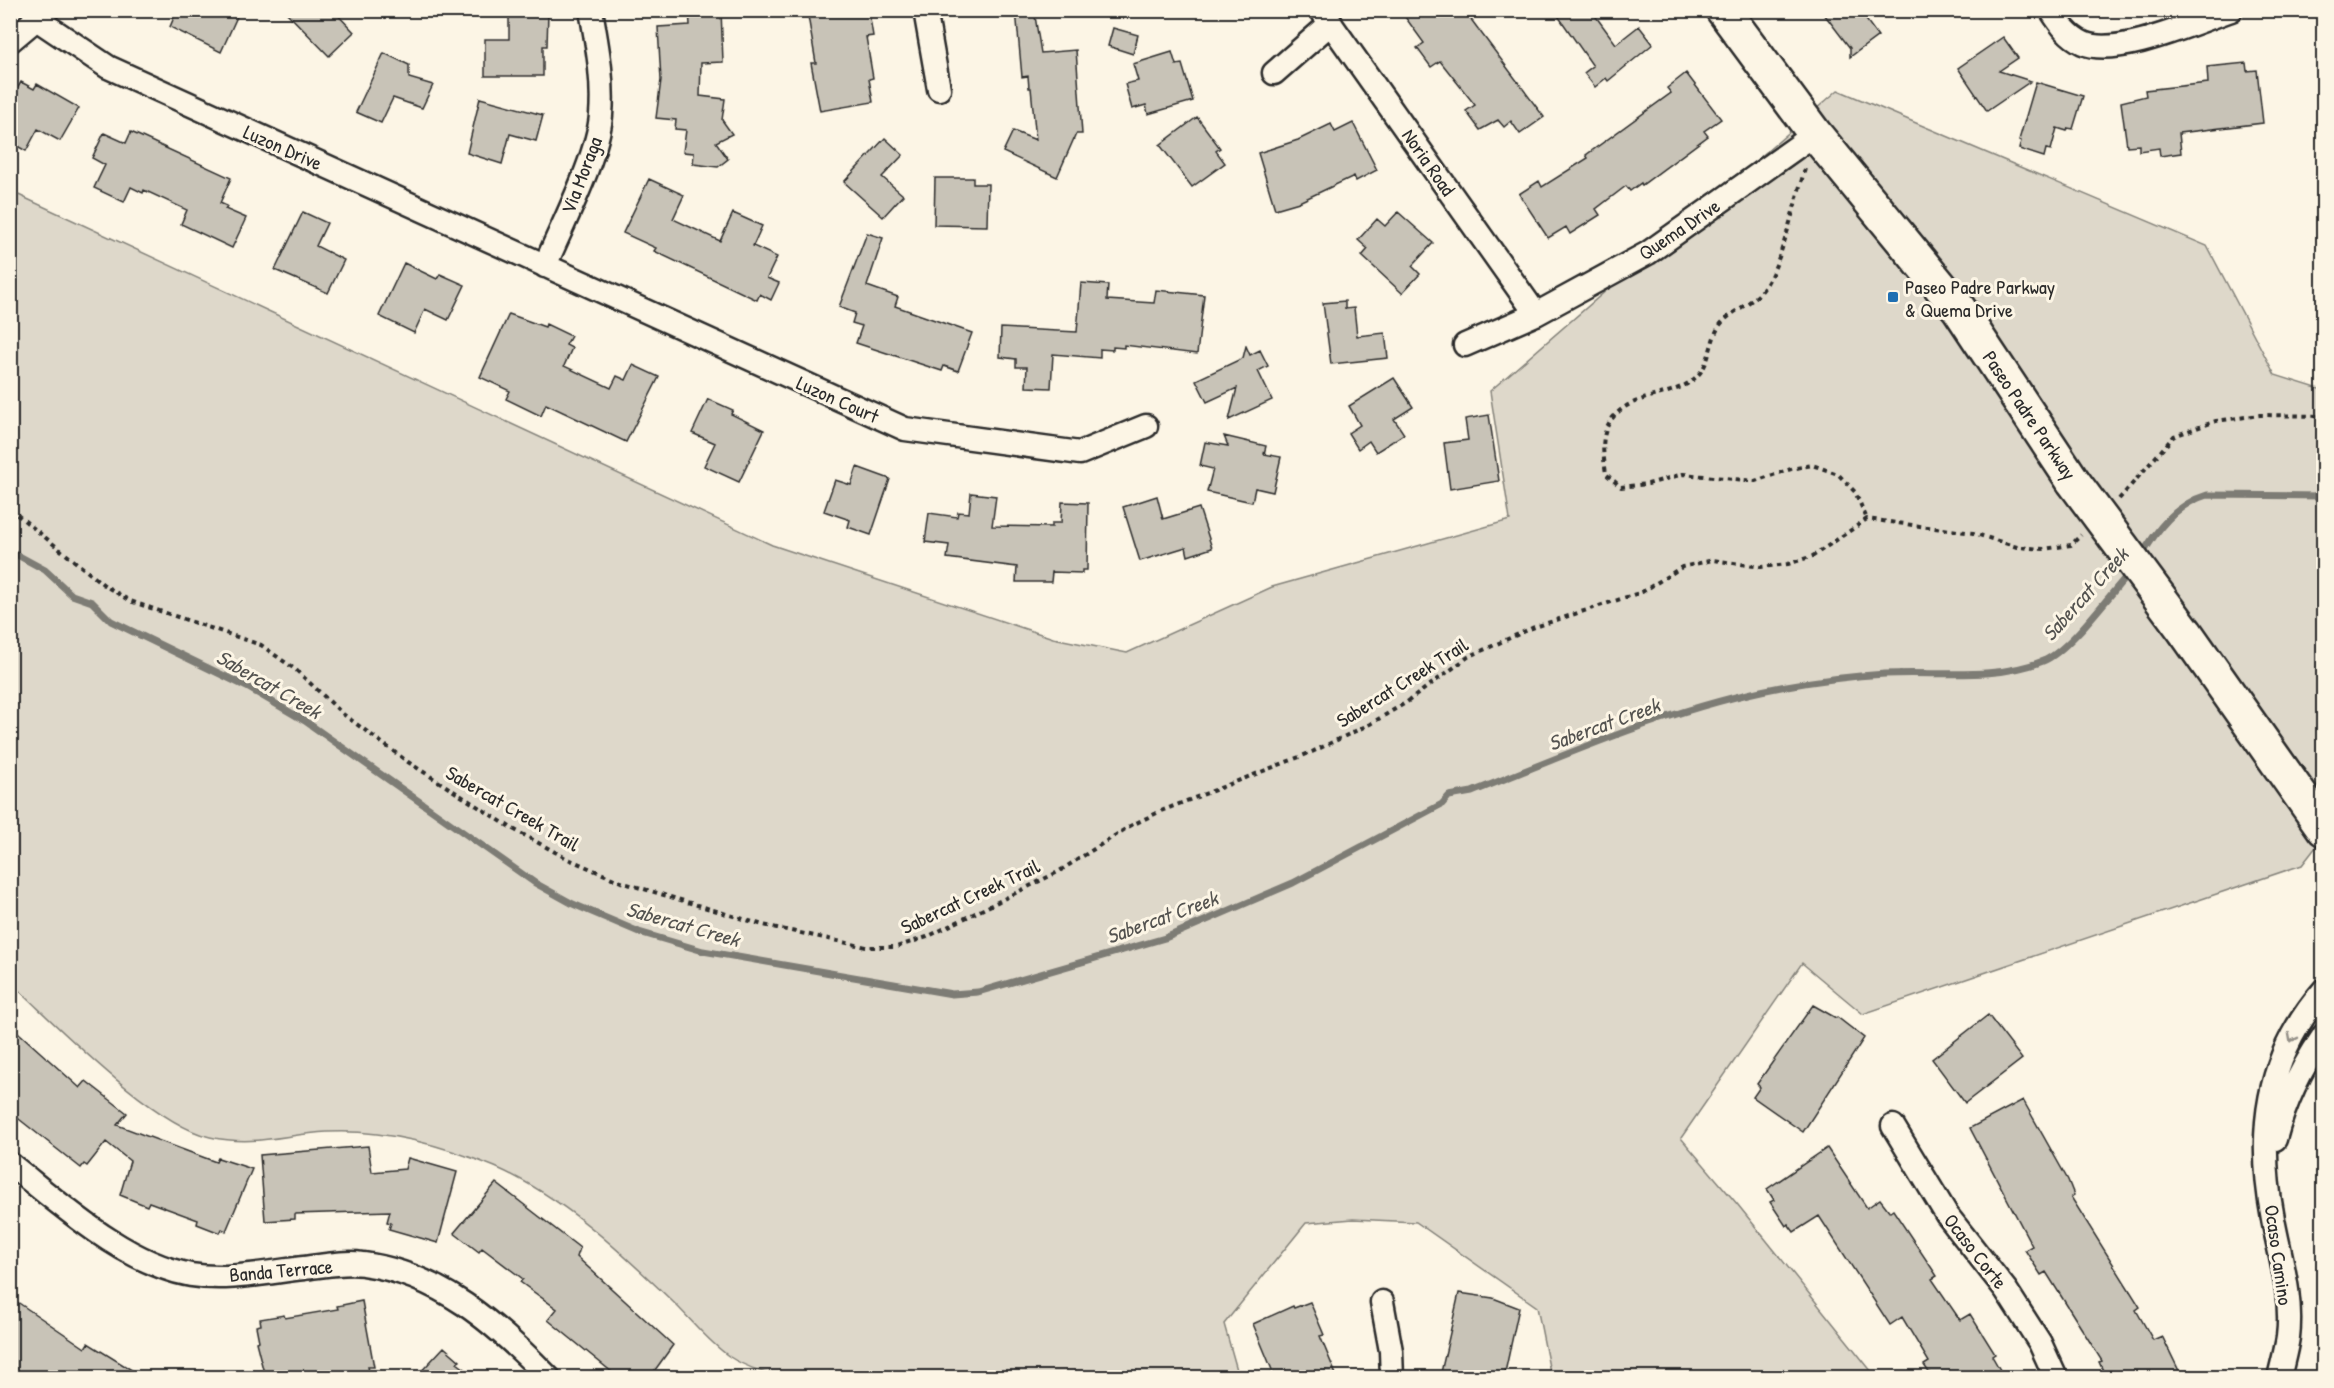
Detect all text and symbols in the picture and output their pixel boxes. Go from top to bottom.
street label: Luzon Drive [239,118,327,176]
street label: Noria Road [1396,123,1462,201]
street label: Via Moraga [554,132,608,217]
street label: Quema Drive [1633,192,1725,266]
place label: Paseo Padre Parkway & Quema Drive [1905,273,2055,323]
marker: Paseo Padre Parkway & Quema Drive [1886,290,1900,304]
street label: Paseo Padre Parkway [1977,345,2083,485]
street label: Luzon Court [793,369,884,430]
water label: Sabercat Creek [2035,539,2136,647]
street label: Sabercat Creek Trail [1331,630,1473,733]
water label: Sabercat Creek [211,642,329,727]
water label: Sabercat Creek [1544,690,1666,758]
street label: Sabercat Creek Trail [441,759,585,858]
street label: Sabercat Creek Trail [896,852,1044,940]
water label: Sabercat Creek [1102,883,1224,951]
water label: Sabercat Creek [623,894,745,955]
one-way arrow [2288,1032,2299,1043]
street label: Ocaso Camino [2259,1203,2299,1307]
street label: Ocaso Corte [1938,1208,2014,1294]
street label: Banda Terrace [228,1252,334,1288]

